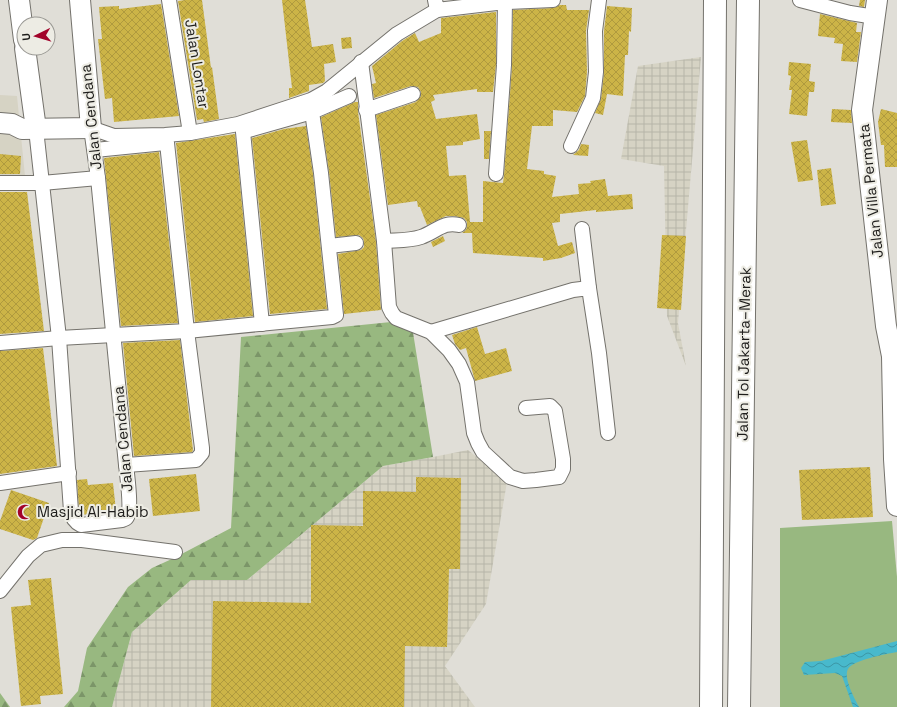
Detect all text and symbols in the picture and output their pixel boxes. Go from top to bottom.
north arrow [16,16,56,56]
street label: Jalan Lontar [181,18,214,110]
text: U [19,33,33,41]
street label: Jalan Cendana [75,63,106,171]
street label: Jalan Villa Permata [854,123,887,259]
street label: Jalan Tol Jakarta–Merak [732,267,755,441]
street label: Jalan Cendana [108,385,137,493]
place label: Masjid Al-Habib [37,502,149,521]
mosque icon: Masjid Al-Habib [16,503,34,521]

